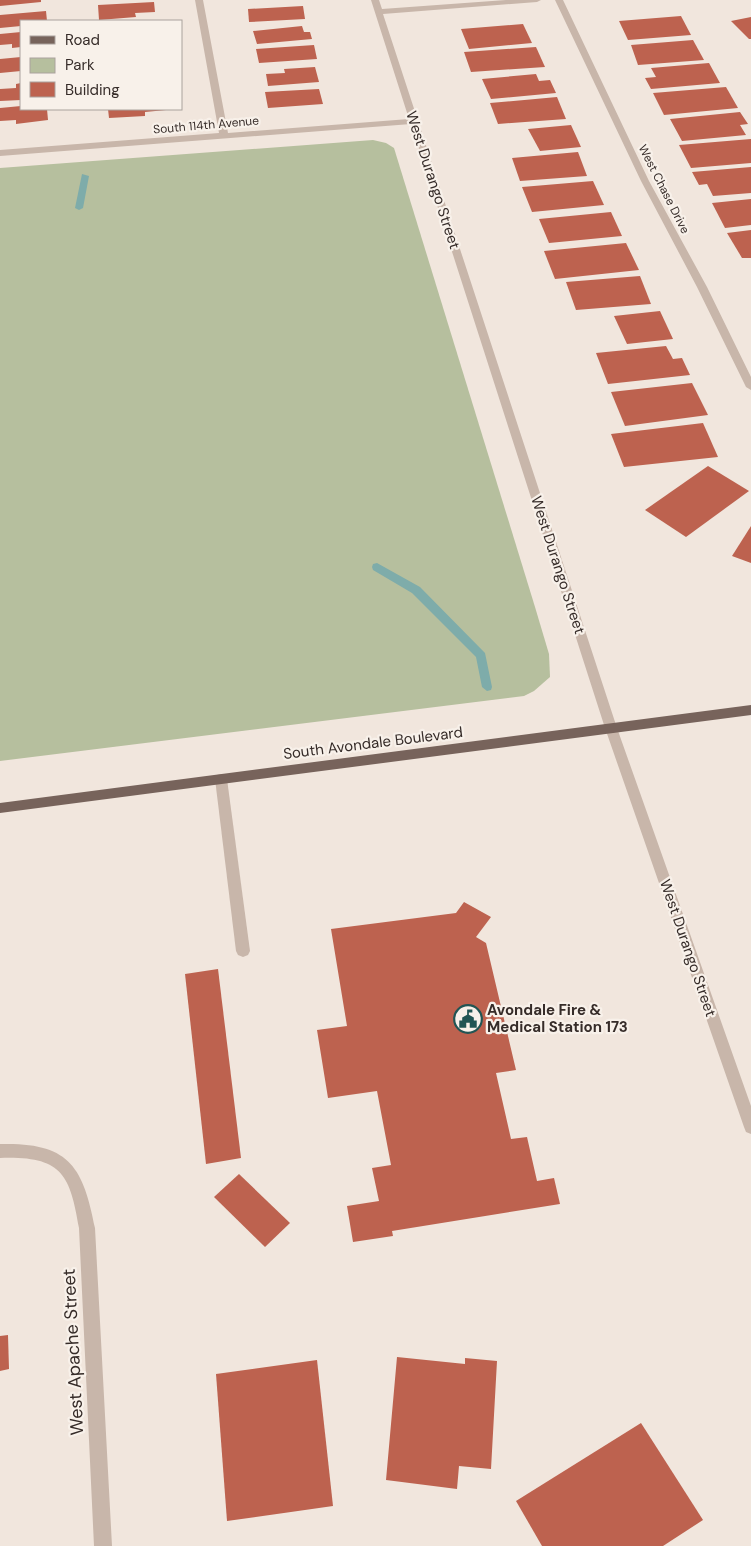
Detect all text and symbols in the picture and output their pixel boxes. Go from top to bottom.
legend [20,20,182,110]
text: Road [65,30,100,50]
text: Park [65,55,95,75]
text: Building [65,80,120,100]
street label: West Durango Street [401,108,465,252]
street label: South 114th Avenue [152,112,260,138]
street label: West Chase Drive [635,142,693,236]
street label: West Durango Street [526,493,590,637]
street label: South Avondale Boulevard [282,722,464,764]
street label: West Durango Street [655,877,721,1019]
place label: Avondale Fire & Medical Station 173 [487,1000,628,1037]
public building icon: Avondale Fire & Medical Station 173 [453,1004,483,1034]
street label: West Apache Street [57,1268,89,1436]

